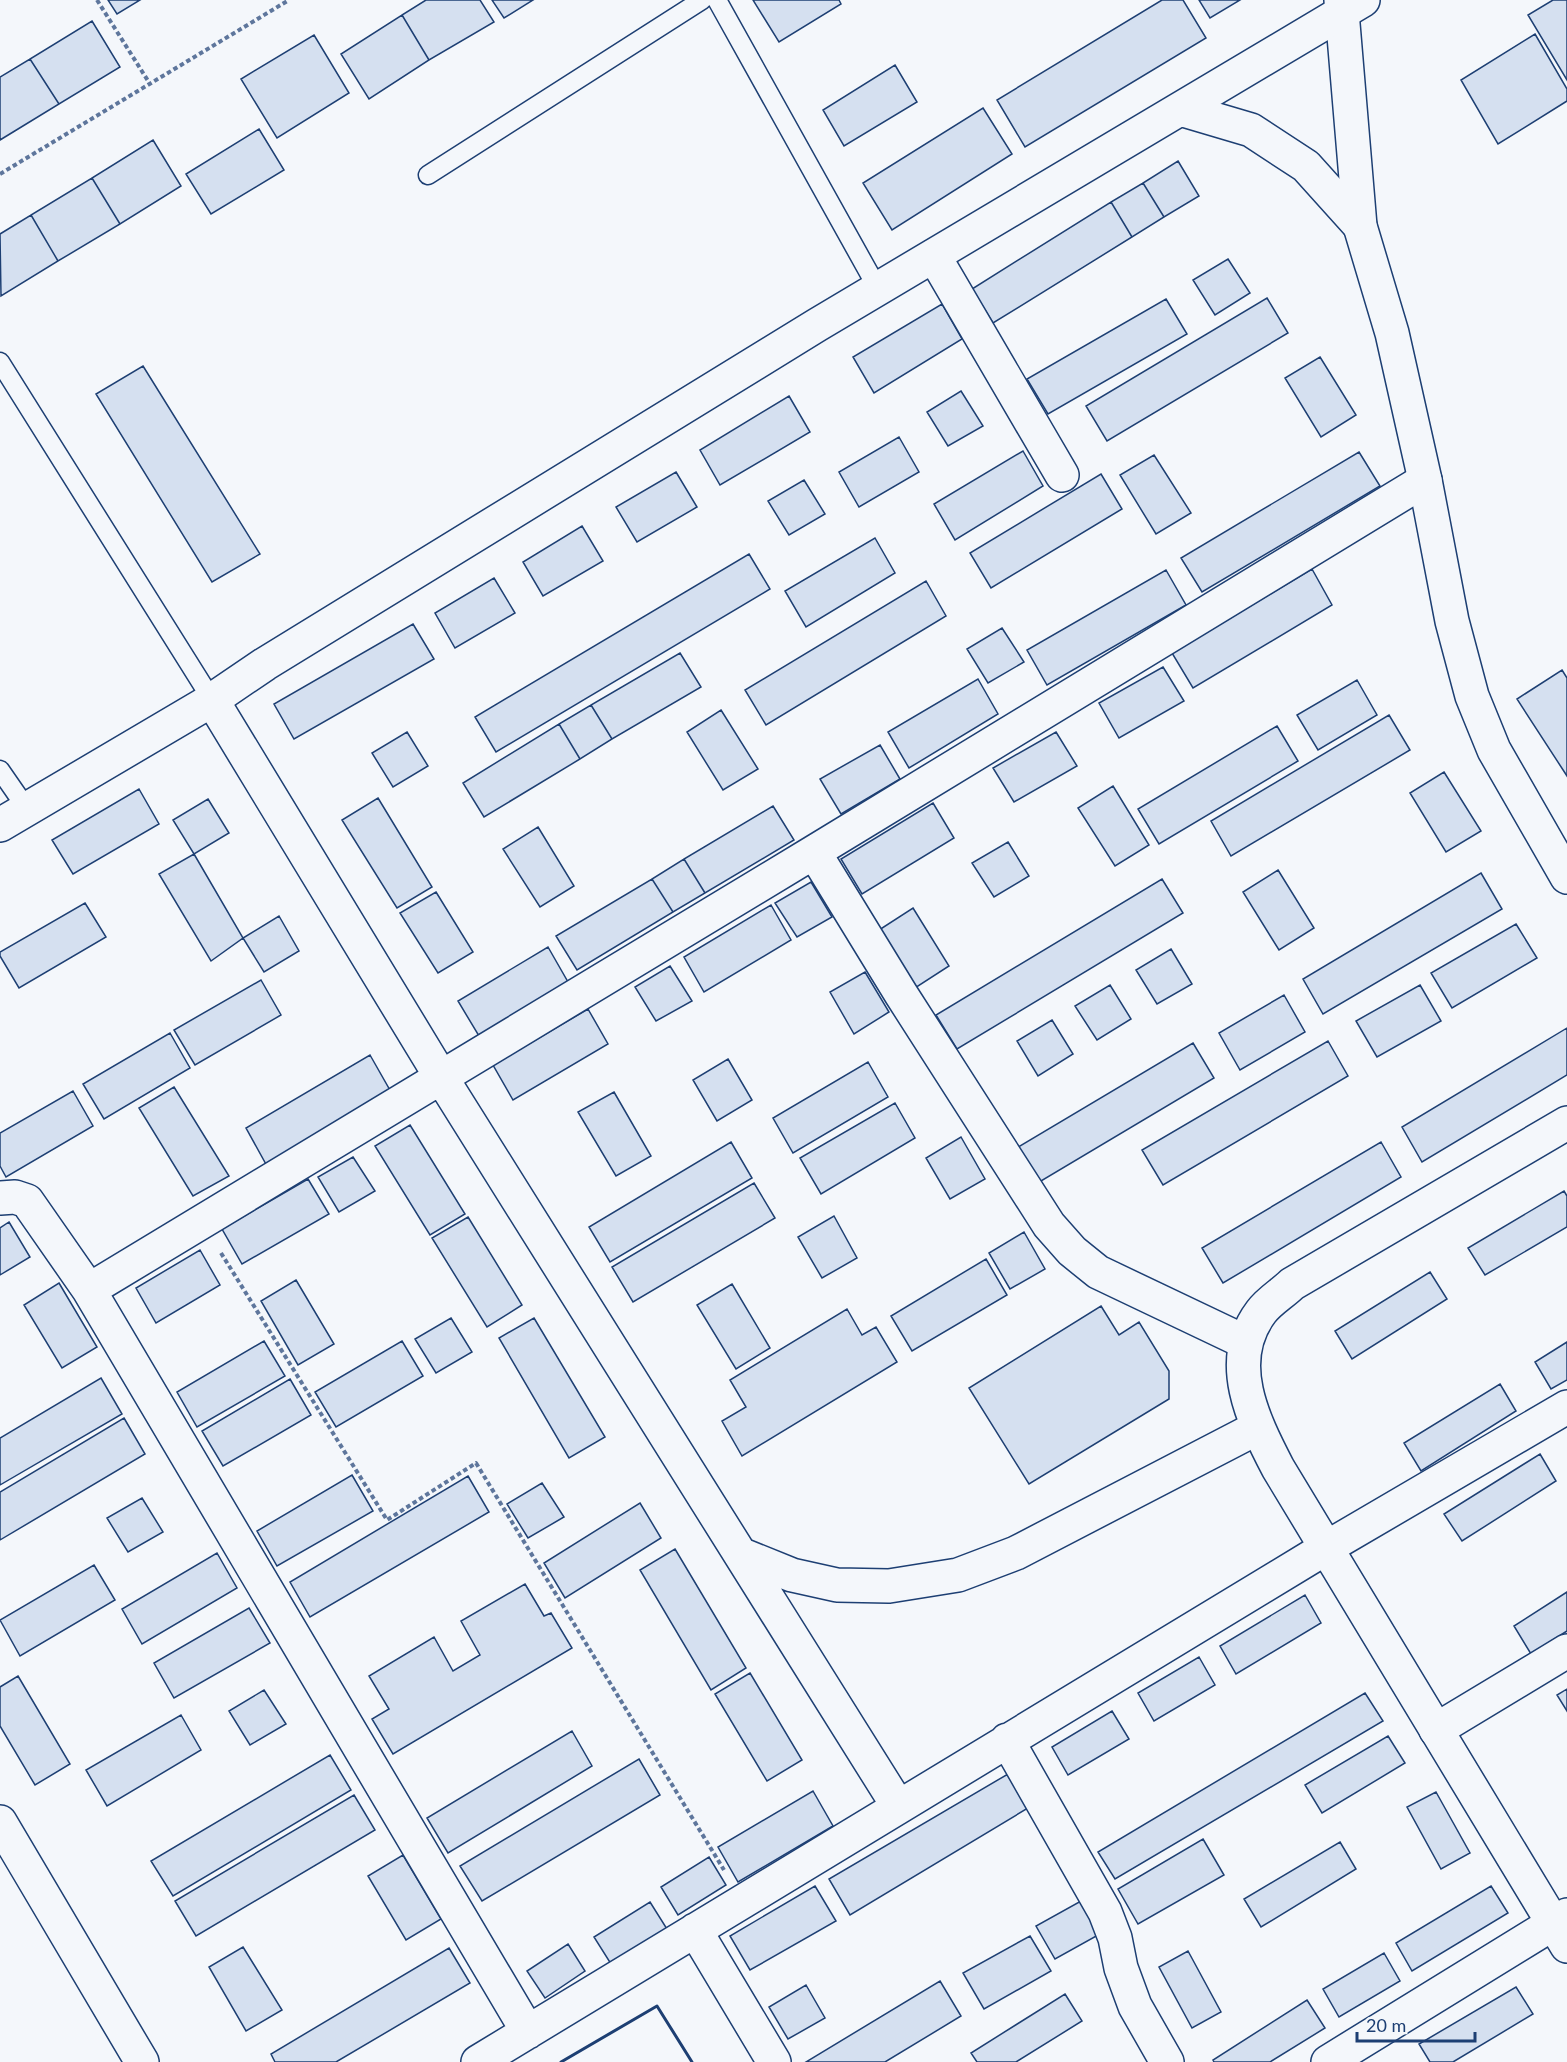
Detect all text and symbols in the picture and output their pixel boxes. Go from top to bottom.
scale bar [1357,2005,1476,2043]
text: 20 m [1366,2014,1406,2036]

